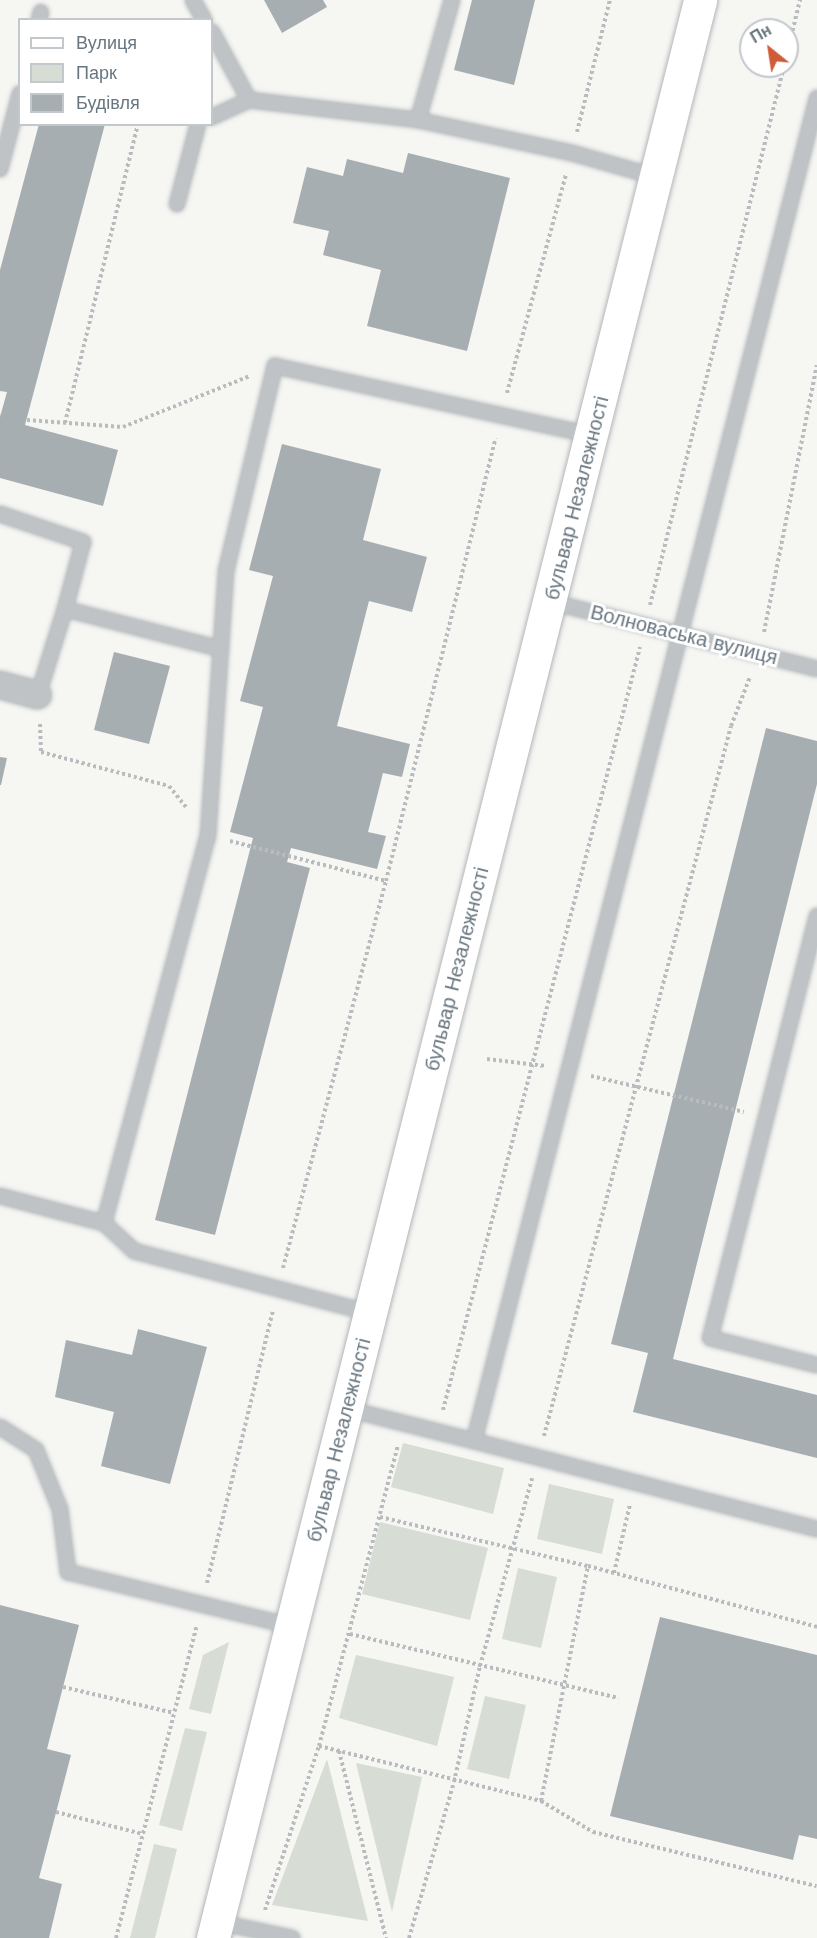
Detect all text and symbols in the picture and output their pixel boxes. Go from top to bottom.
legend [18,18,213,126]
north arrow [739,18,799,78]
text: Пн [747,20,775,47]
text: Вулиця [76,32,137,53]
text: Парк [76,62,117,83]
text: Будівля [76,92,140,113]
street label: бульвар Незалежності [540,394,614,602]
street label: Волноваська вулиця [588,600,780,670]
street label: бульвар Незалежності [420,865,494,1073]
street label: бульвар Незалежності [302,1336,376,1544]

